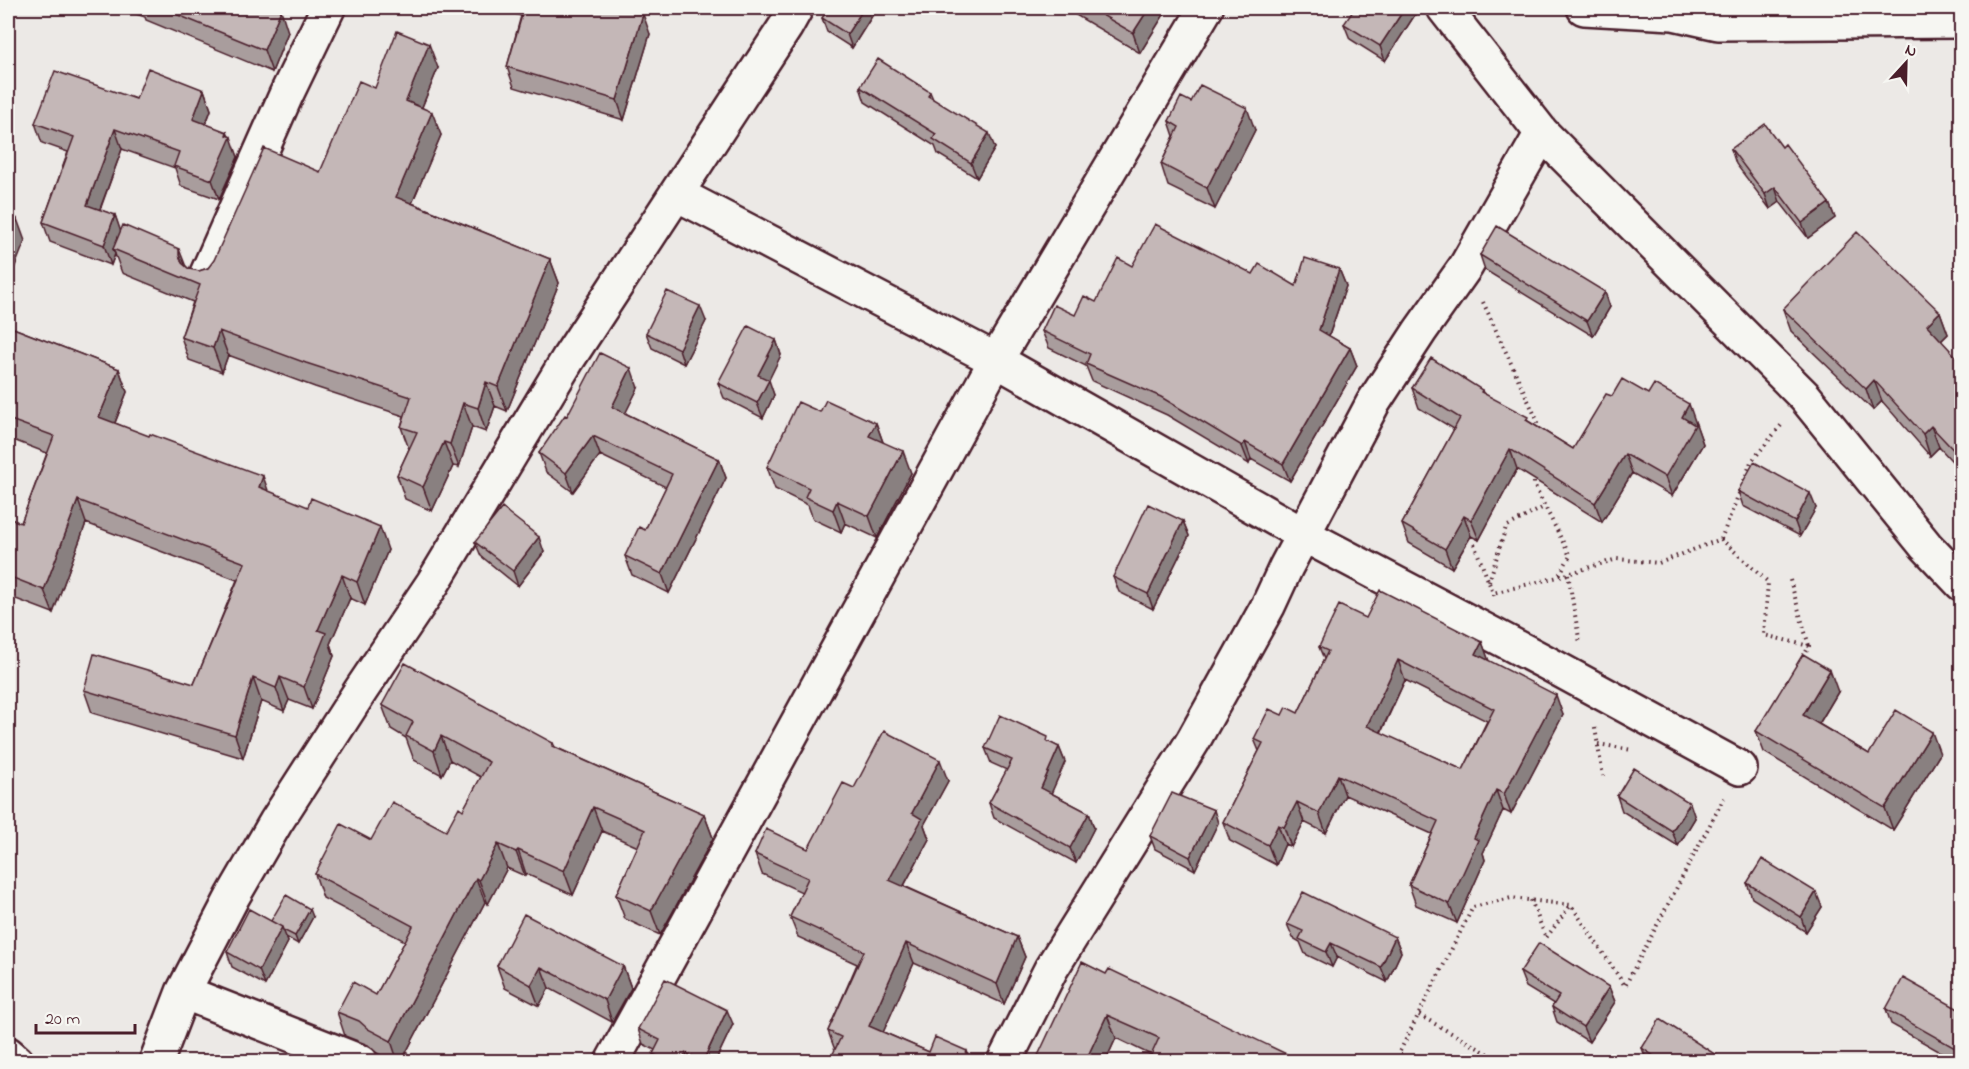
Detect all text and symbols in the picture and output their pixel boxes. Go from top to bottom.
north arrow [1876,33,1936,93]
text: N [1901,38,1921,64]
scale bar [36,997,135,1035]
text: 20 m [45,1007,80,1033]

